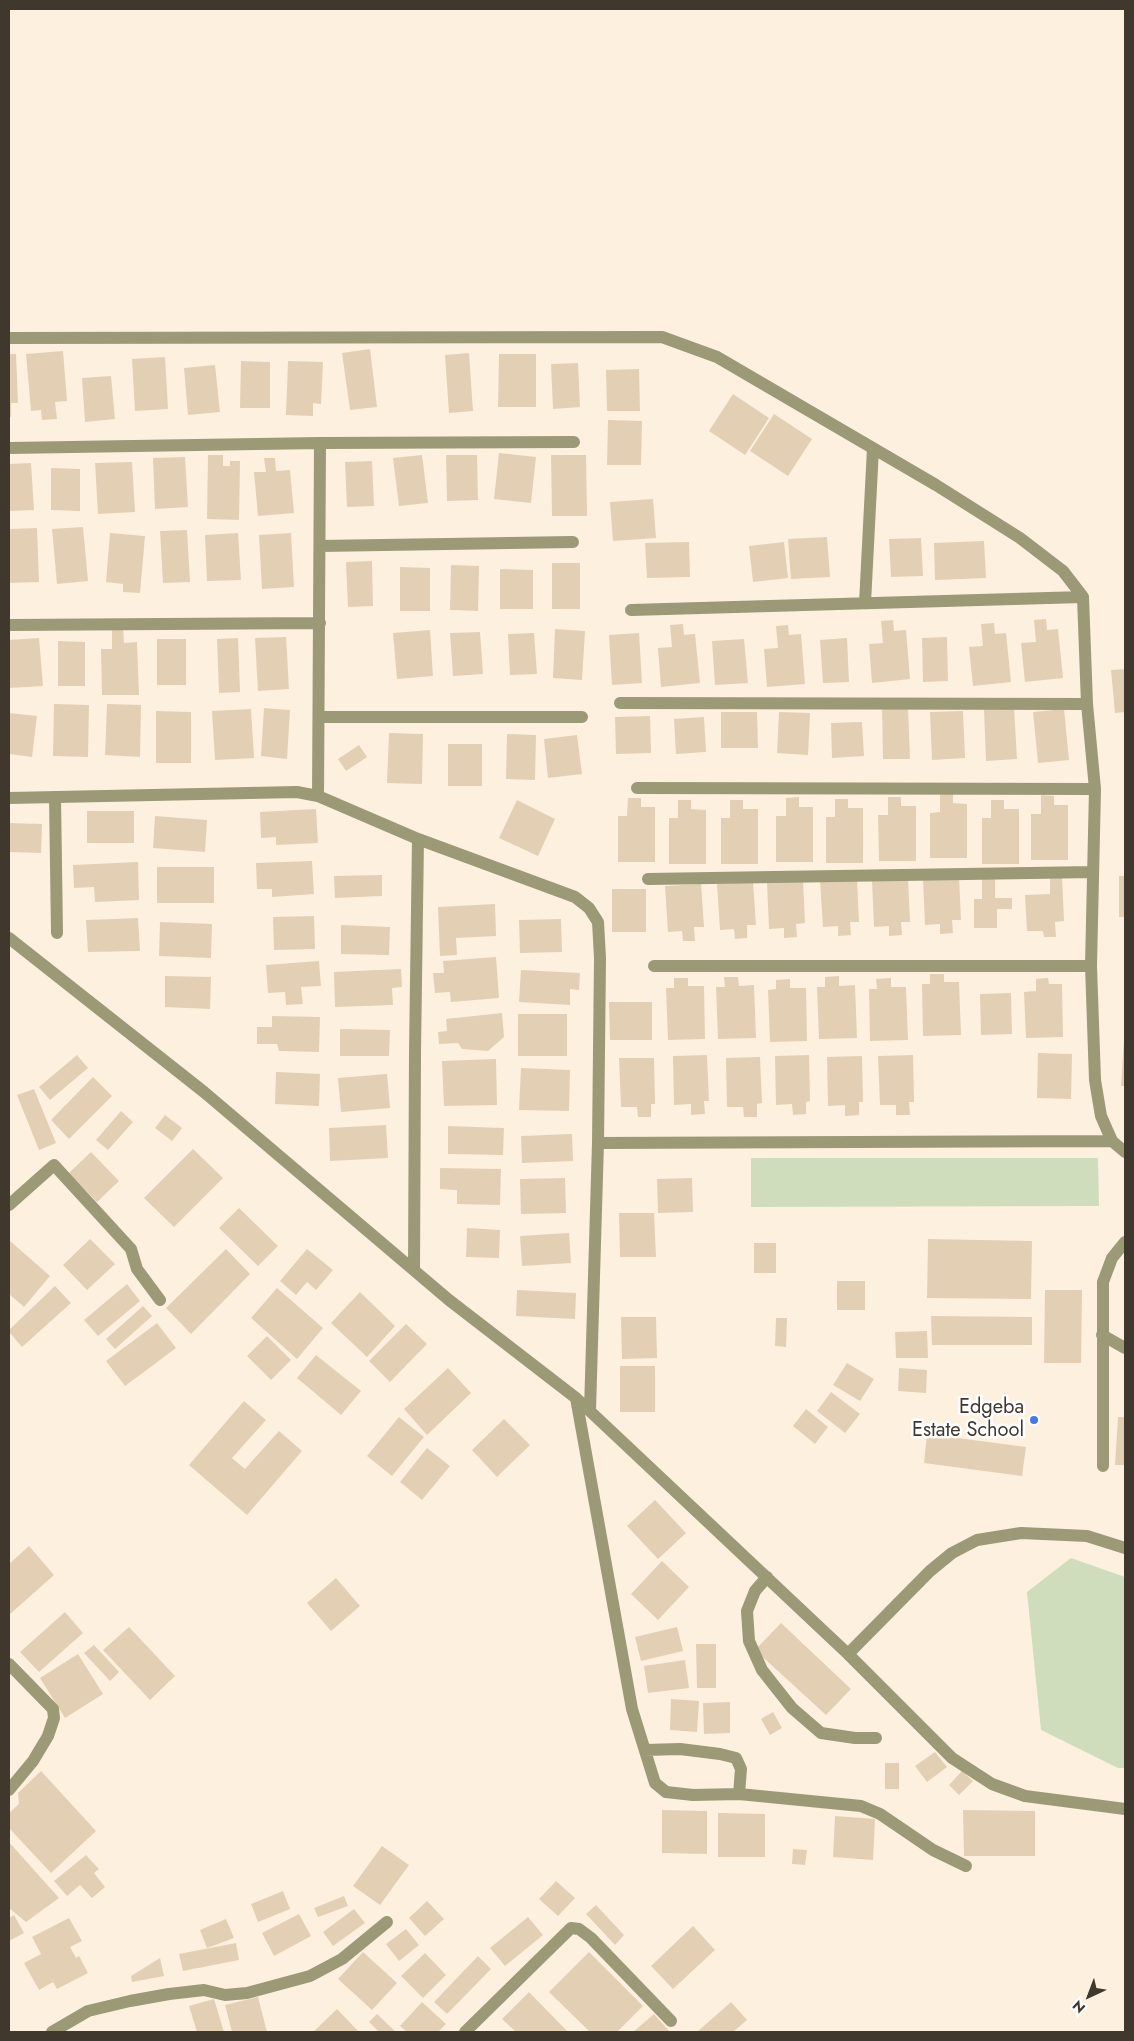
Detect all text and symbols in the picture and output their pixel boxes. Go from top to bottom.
place label: Edgeba Estate School [912,1396,1024,1443]
marker: Edgeba Estate School [1028,1414,1040,1426]
north arrow [1064,1971,1114,2021]
text: N [1068,1996,1090,2018]

